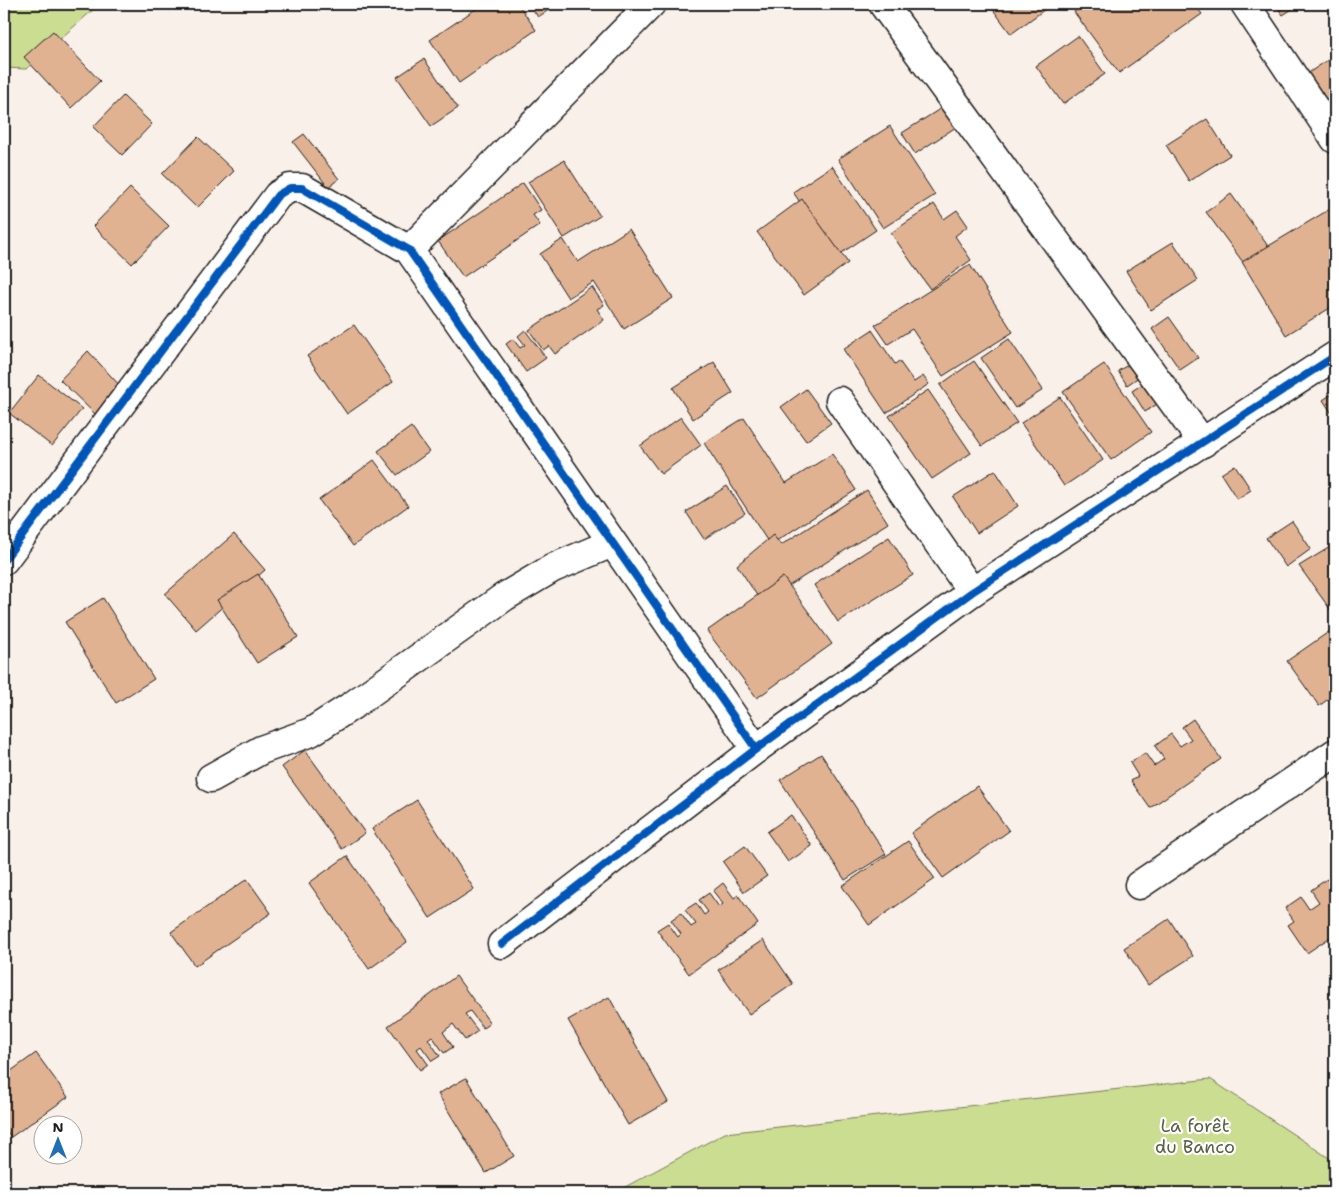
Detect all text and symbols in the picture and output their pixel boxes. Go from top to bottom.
north arrow [32,1114,82,1164]
park label: La forêt du Banco [1155,1114,1235,1159]
text: N [52,1118,64,1136]

